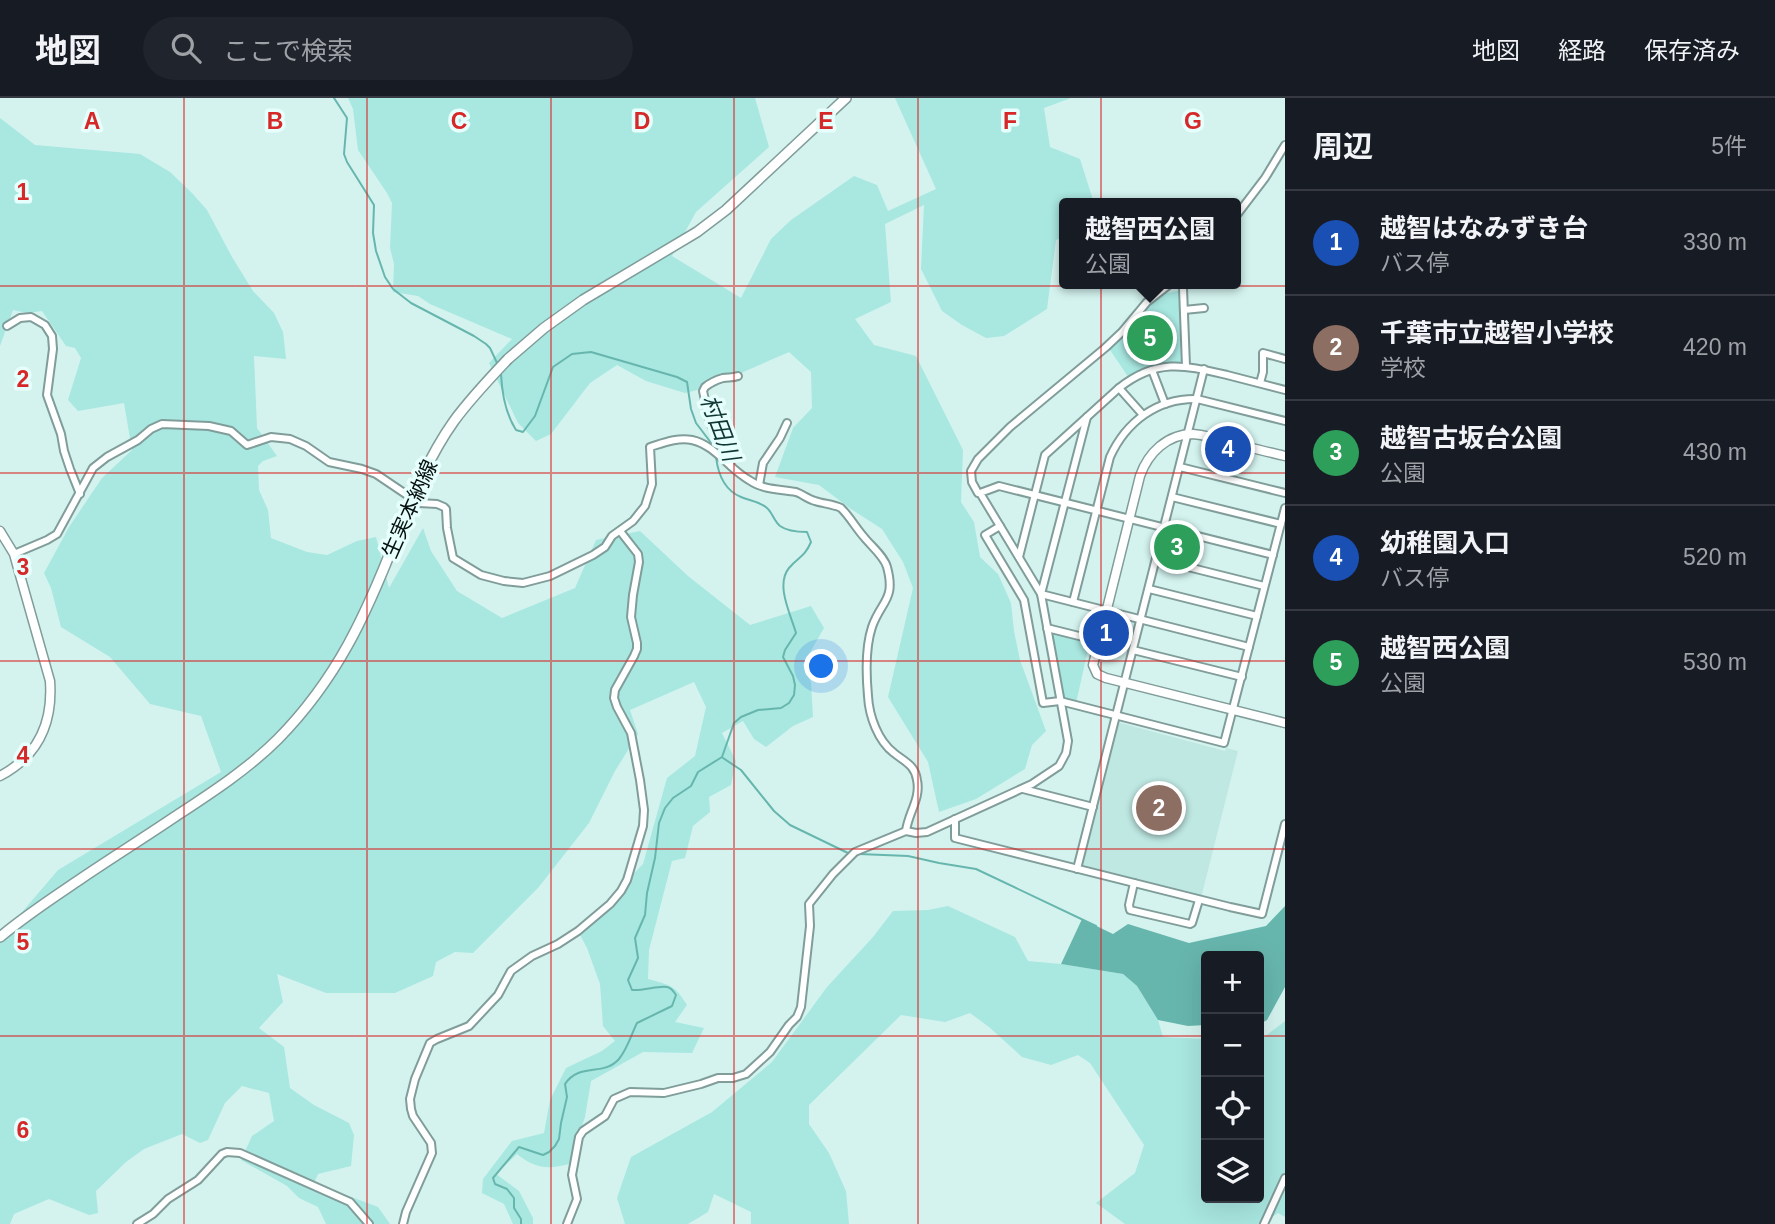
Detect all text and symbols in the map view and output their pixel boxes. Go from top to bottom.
search box [143,17,633,80]
icon: search [167,29,205,67]
text: 地図 [35,32,101,69]
text: ここで検索 [223,36,353,66]
text: 地図 [1472,37,1520,64]
text: 経路 [1558,37,1606,64]
text: 保存済み [1644,37,1740,64]
text: A [84,108,100,134]
text: B [267,108,283,134]
text: C [451,108,467,134]
text: D [634,108,650,134]
text: E [818,108,834,134]
text: F [1003,108,1017,134]
text: G [1184,108,1202,134]
text: 周辺 [1313,130,1373,163]
text: 5件 [1711,133,1747,159]
text: 1 [17,179,30,205]
popup [1059,198,1241,289]
text: 越智はなみずき台 [1380,213,1588,243]
text: 越智西公園 [1085,214,1215,244]
text: 1 [1330,229,1342,255]
text: 330 m [1683,229,1747,255]
text: バス停 [1380,250,1449,276]
text: 公園 [1085,251,1131,277]
pin: 5 [1127,312,1173,364]
text: 千葉市立越智小学校 [1380,318,1614,348]
text: 2 [1330,334,1342,360]
text: 420 m [1683,334,1747,360]
text: 学校 [1380,355,1426,381]
text: 2 [17,366,29,392]
water label: 村田川 [695,391,746,468]
pin: 4 [1205,423,1251,475]
text: 越智古坂台公園 [1380,423,1562,453]
text: 3 [1330,439,1342,465]
text: 430 m [1683,439,1747,465]
street label: 生実本納線 [378,456,441,561]
text: 公園 [1380,460,1426,486]
pin: 3 [1154,521,1200,573]
text: 幼稚園入口 [1380,528,1510,558]
text: 4 [1330,544,1342,570]
text: 520 m [1683,544,1747,570]
text: 3 [17,554,29,580]
text: バス停 [1380,565,1449,591]
pin: 1 [1083,607,1129,659]
text: 越智西公園 [1380,633,1510,663]
your location [804,649,838,683]
text: 5 [1330,649,1342,675]
text: 530 m [1683,649,1747,675]
text: 公園 [1380,670,1426,696]
text: 4 [17,742,30,768]
pin: 2 [1136,782,1182,834]
text: 5 [17,929,30,955]
map controls [1201,951,1264,1203]
button: + [1201,951,1264,1014]
button: − [1201,1014,1264,1077]
button: locate [1201,1077,1264,1140]
text: 6 [17,1117,29,1143]
button: layers [1201,1140,1264,1203]

